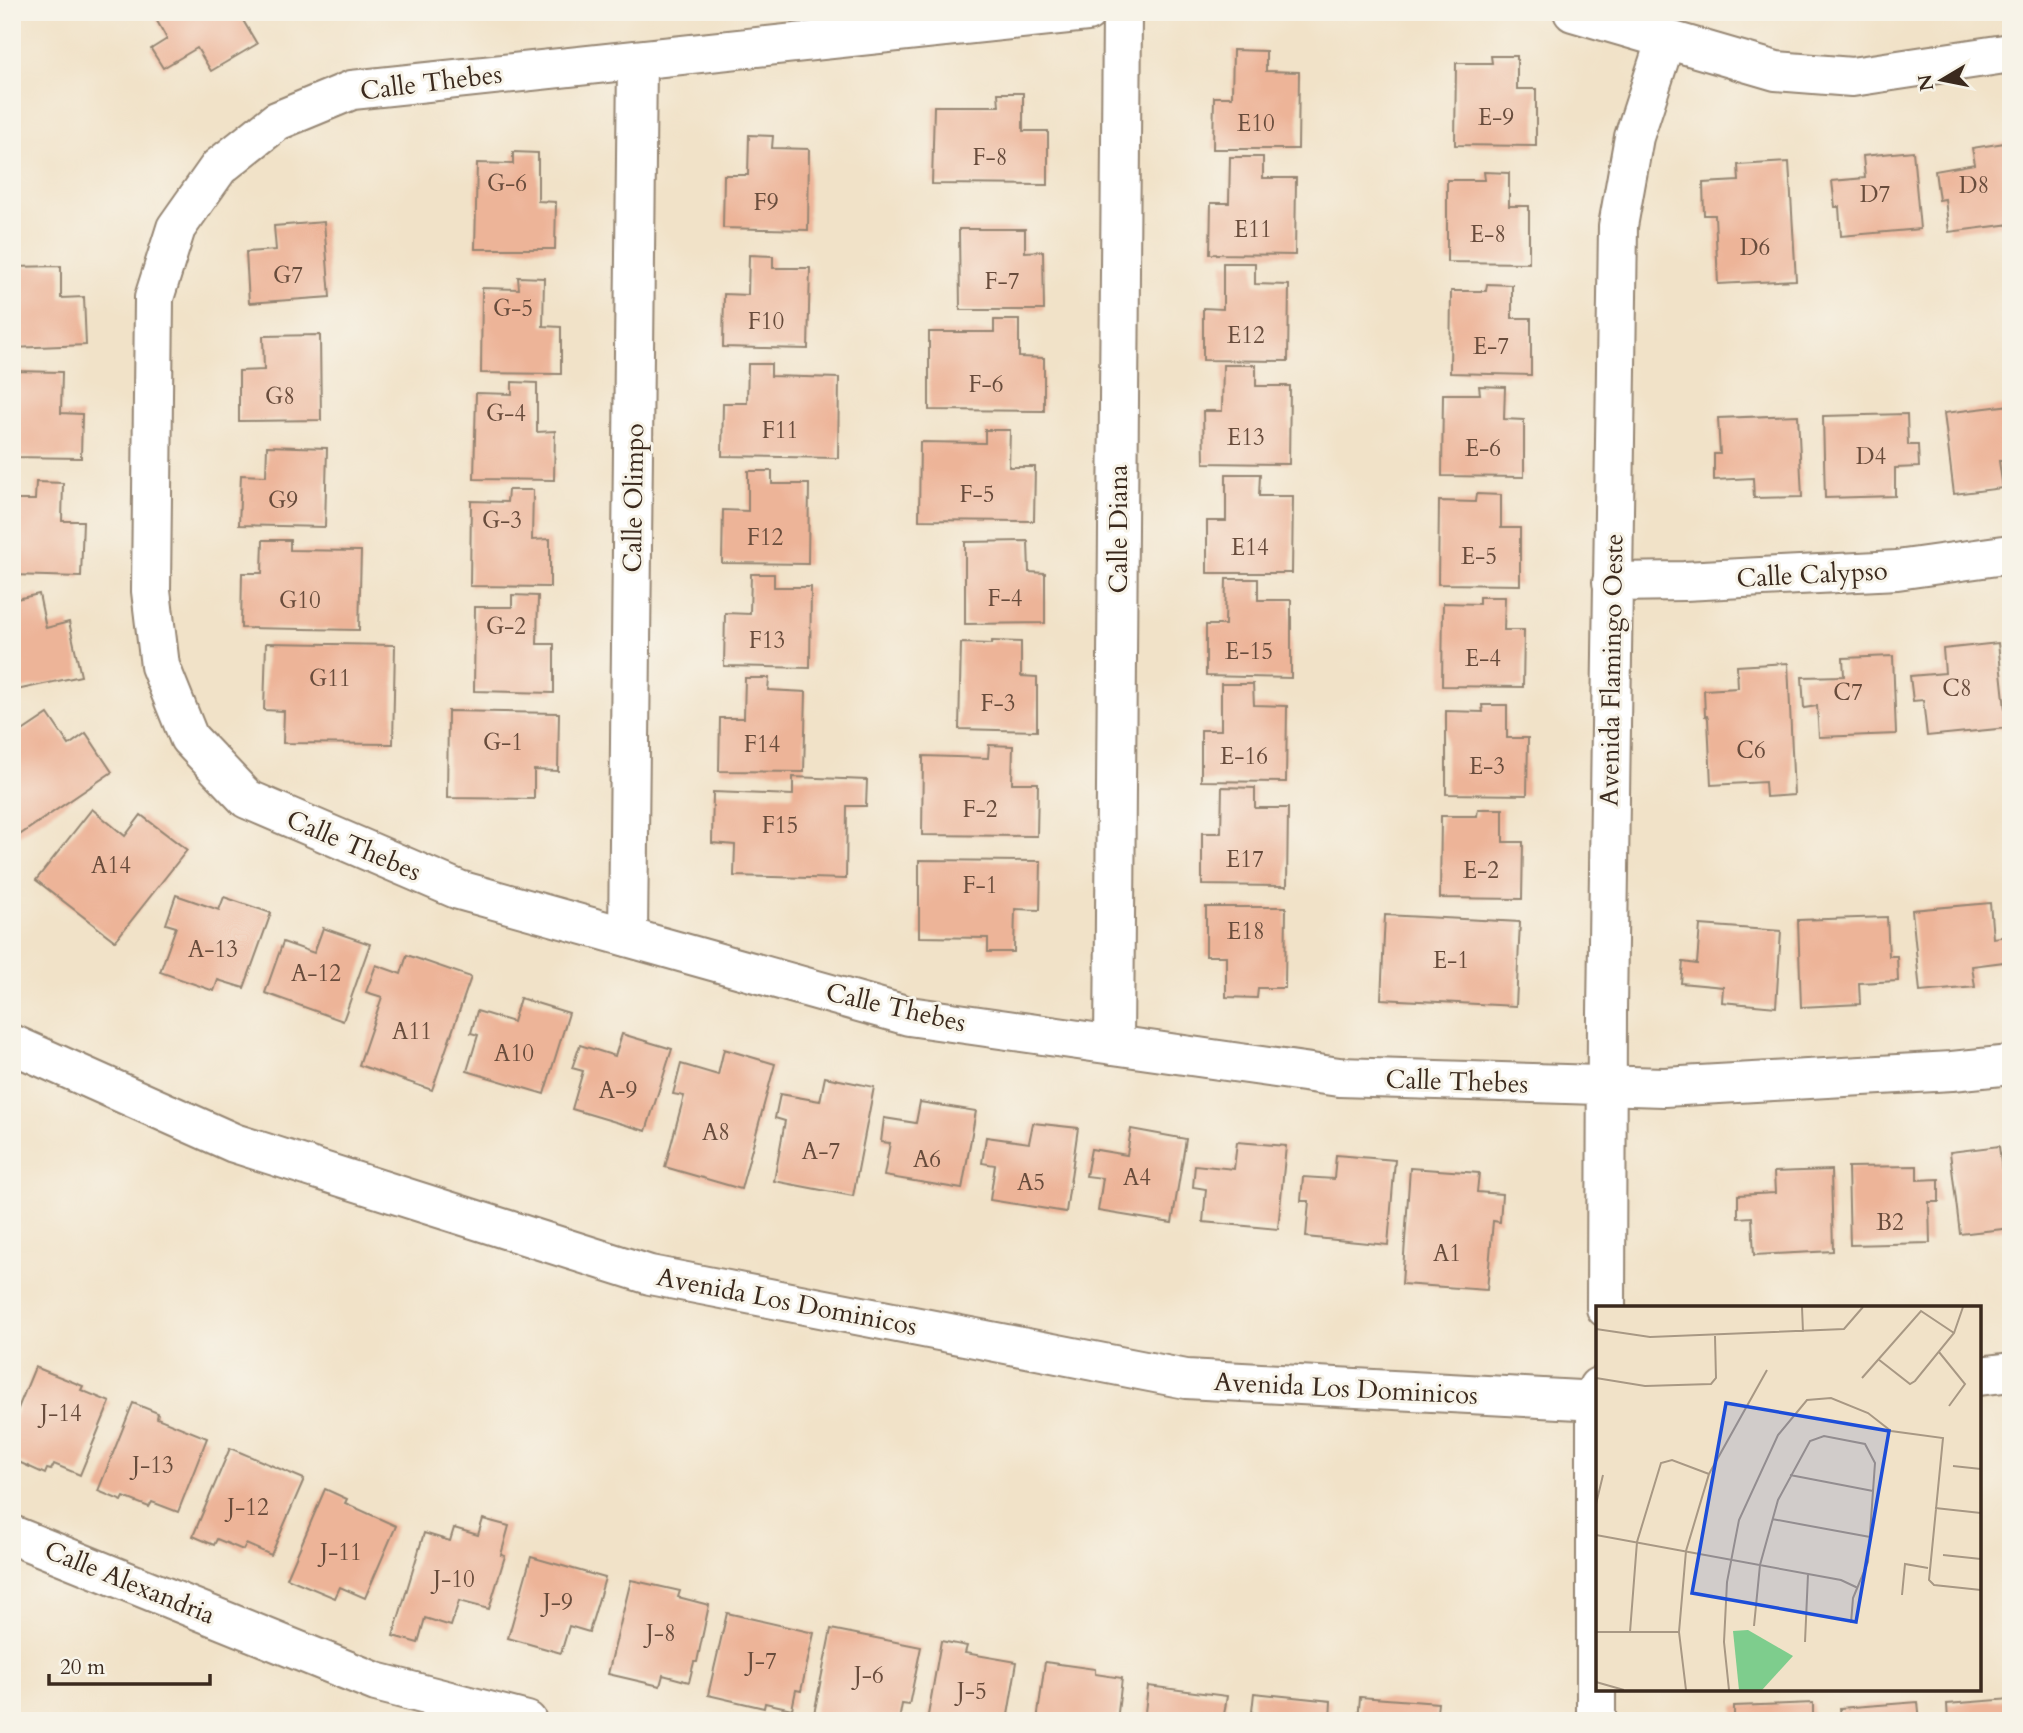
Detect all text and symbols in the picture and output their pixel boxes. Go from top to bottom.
north arrow [1908,46,1978,116]
street label: Calle Thebes [358,56,504,109]
text: N [1912,72,1940,93]
house number: E-9 [1478,102,1514,133]
house number: E10 [1237,108,1275,139]
house number: F-8 [972,142,1008,173]
house number: G-6 [487,168,527,199]
house number: D8 [1959,170,1989,201]
house number: D7 [1860,179,1890,210]
house number: F9 [754,187,778,218]
house number: E11 [1234,214,1272,245]
house number: E-8 [1470,219,1506,250]
house number: D6 [1740,232,1770,263]
house number: G7 [273,260,303,291]
house number: F-7 [984,266,1020,297]
house number: G-5 [493,293,533,324]
house number: F10 [748,306,784,337]
house number: E12 [1227,320,1265,351]
house number: E-7 [1473,331,1509,362]
house number: F-6 [968,369,1004,400]
house number: G8 [265,381,295,412]
house number: G-4 [486,398,526,429]
house number: F11 [762,415,798,446]
house number: E13 [1227,422,1265,453]
street label: Calle Olimpo [615,423,652,573]
house number: E-6 [1465,433,1501,464]
house number: D4 [1856,441,1886,472]
street label: Calle Diana [1101,465,1136,593]
house number: F-5 [959,479,995,510]
house number: G9 [268,485,298,516]
house number: G-3 [482,505,522,536]
house number: F12 [747,522,783,553]
house number: E14 [1231,532,1269,563]
street label: Avenida Flamingo Oeste [1592,533,1631,807]
house number: E-5 [1461,541,1497,572]
street label: Calle Calypso [1736,553,1888,596]
house number: F-4 [987,583,1023,614]
house number: G10 [279,585,321,616]
house number: G-2 [486,611,526,642]
house number: F13 [749,625,785,656]
house number: E-15 [1225,636,1273,667]
house number: E-4 [1465,643,1501,674]
house number: G11 [309,663,351,694]
house number: C8 [1942,673,1972,704]
house number: C7 [1833,677,1863,708]
house number: F-3 [980,688,1016,719]
house number: G-1 [483,727,523,758]
house number: F14 [744,729,781,760]
house number: C6 [1736,735,1766,766]
house number: E-16 [1220,741,1268,772]
house number: E-3 [1469,751,1505,782]
house number: F-2 [962,794,998,825]
street label: Calle Thebes [281,801,426,889]
house number: F15 [762,810,798,841]
house number: E17 [1226,844,1264,875]
house number: A14 [91,850,131,881]
house number: E-2 [1463,855,1499,886]
house number: F-1 [962,870,998,901]
house number: E18 [1227,916,1265,947]
house number: A-13 [188,934,238,965]
house number: E-1 [1433,945,1469,976]
house number: A-12 [291,958,341,989]
street label: Calle Thebes [822,974,969,1041]
house number: A11 [392,1016,432,1047]
house number: A10 [494,1038,534,1069]
street label: Calle Thebes [1385,1062,1529,1101]
house number: A-9 [599,1075,637,1106]
house number: A8 [702,1117,730,1148]
house number: A-7 [802,1136,840,1167]
house number: A6 [913,1144,941,1175]
house number: A4 [1123,1162,1151,1193]
house number: A5 [1017,1167,1045,1198]
house number: B2 [1876,1207,1904,1238]
house number: A1 [1433,1238,1461,1269]
street label: Avenida Los Dominicos [654,1259,920,1344]
inset map [1596,1306,1981,1691]
street label: Avenida Los Dominicos [1213,1364,1479,1413]
house number: J-14 [37,1398,82,1429]
house number: J-13 [129,1450,174,1481]
house number: J-12 [224,1492,269,1523]
street label: Calle Alexandria [39,1532,220,1633]
house number: J-11 [317,1537,362,1568]
house number: J-10 [430,1564,475,1595]
house number: J-9 [540,1587,573,1618]
house number: J-8 [643,1618,676,1649]
scale bar [49,1642,210,1686]
house number: J-7 [744,1646,777,1677]
text: 20 m [60,1653,105,1682]
house number: J-6 [851,1660,884,1691]
house number: J-5 [954,1676,987,1707]

